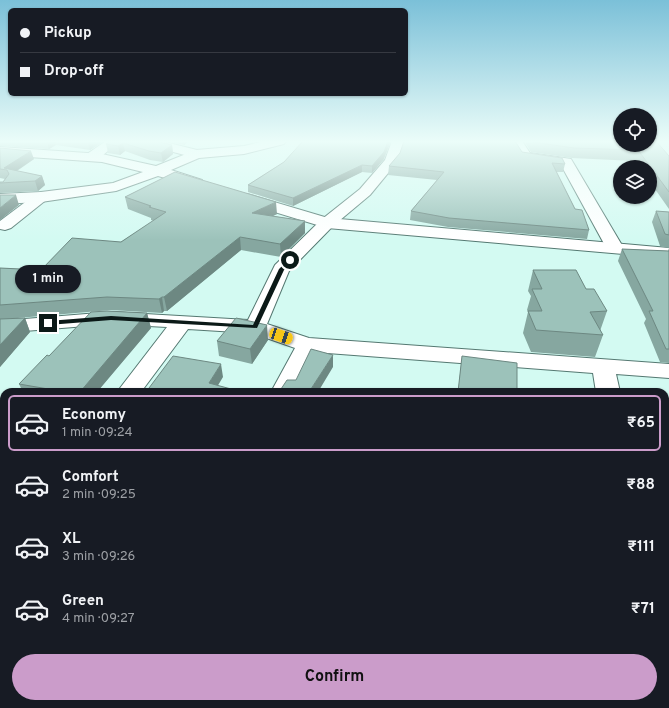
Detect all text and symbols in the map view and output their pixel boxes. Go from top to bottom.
text: Pickup [44,24,92,43]
text: Drop-off [44,62,104,81]
map controls [613,108,657,204]
button: locate [613,108,657,152]
button: layers [613,160,657,204]
route start [281,251,299,269]
callout: 1 min [15,265,81,293]
text: 1 min [32,271,64,287]
route end [39,314,57,332]
car [268,326,294,346]
icon: car [14,405,50,441]
text: Economy [62,406,126,425]
text: ₹65 [627,414,655,433]
text: 1 min · 09:24 [62,425,133,441]
icon: car [14,467,50,503]
text: Comfort [62,468,119,487]
text: ₹88 [626,476,655,495]
text: 2 min · 09:25 [62,487,136,503]
icon: car [14,529,50,565]
text: XL [62,530,80,549]
text: ₹111 [627,538,655,557]
text: 3 min · 09:26 [62,549,135,565]
icon: car [14,591,50,627]
text: Green [62,592,104,611]
text: ₹71 [631,600,655,619]
text: 4 min · 09:27 [62,611,135,627]
button: Confirm [12,654,657,700]

